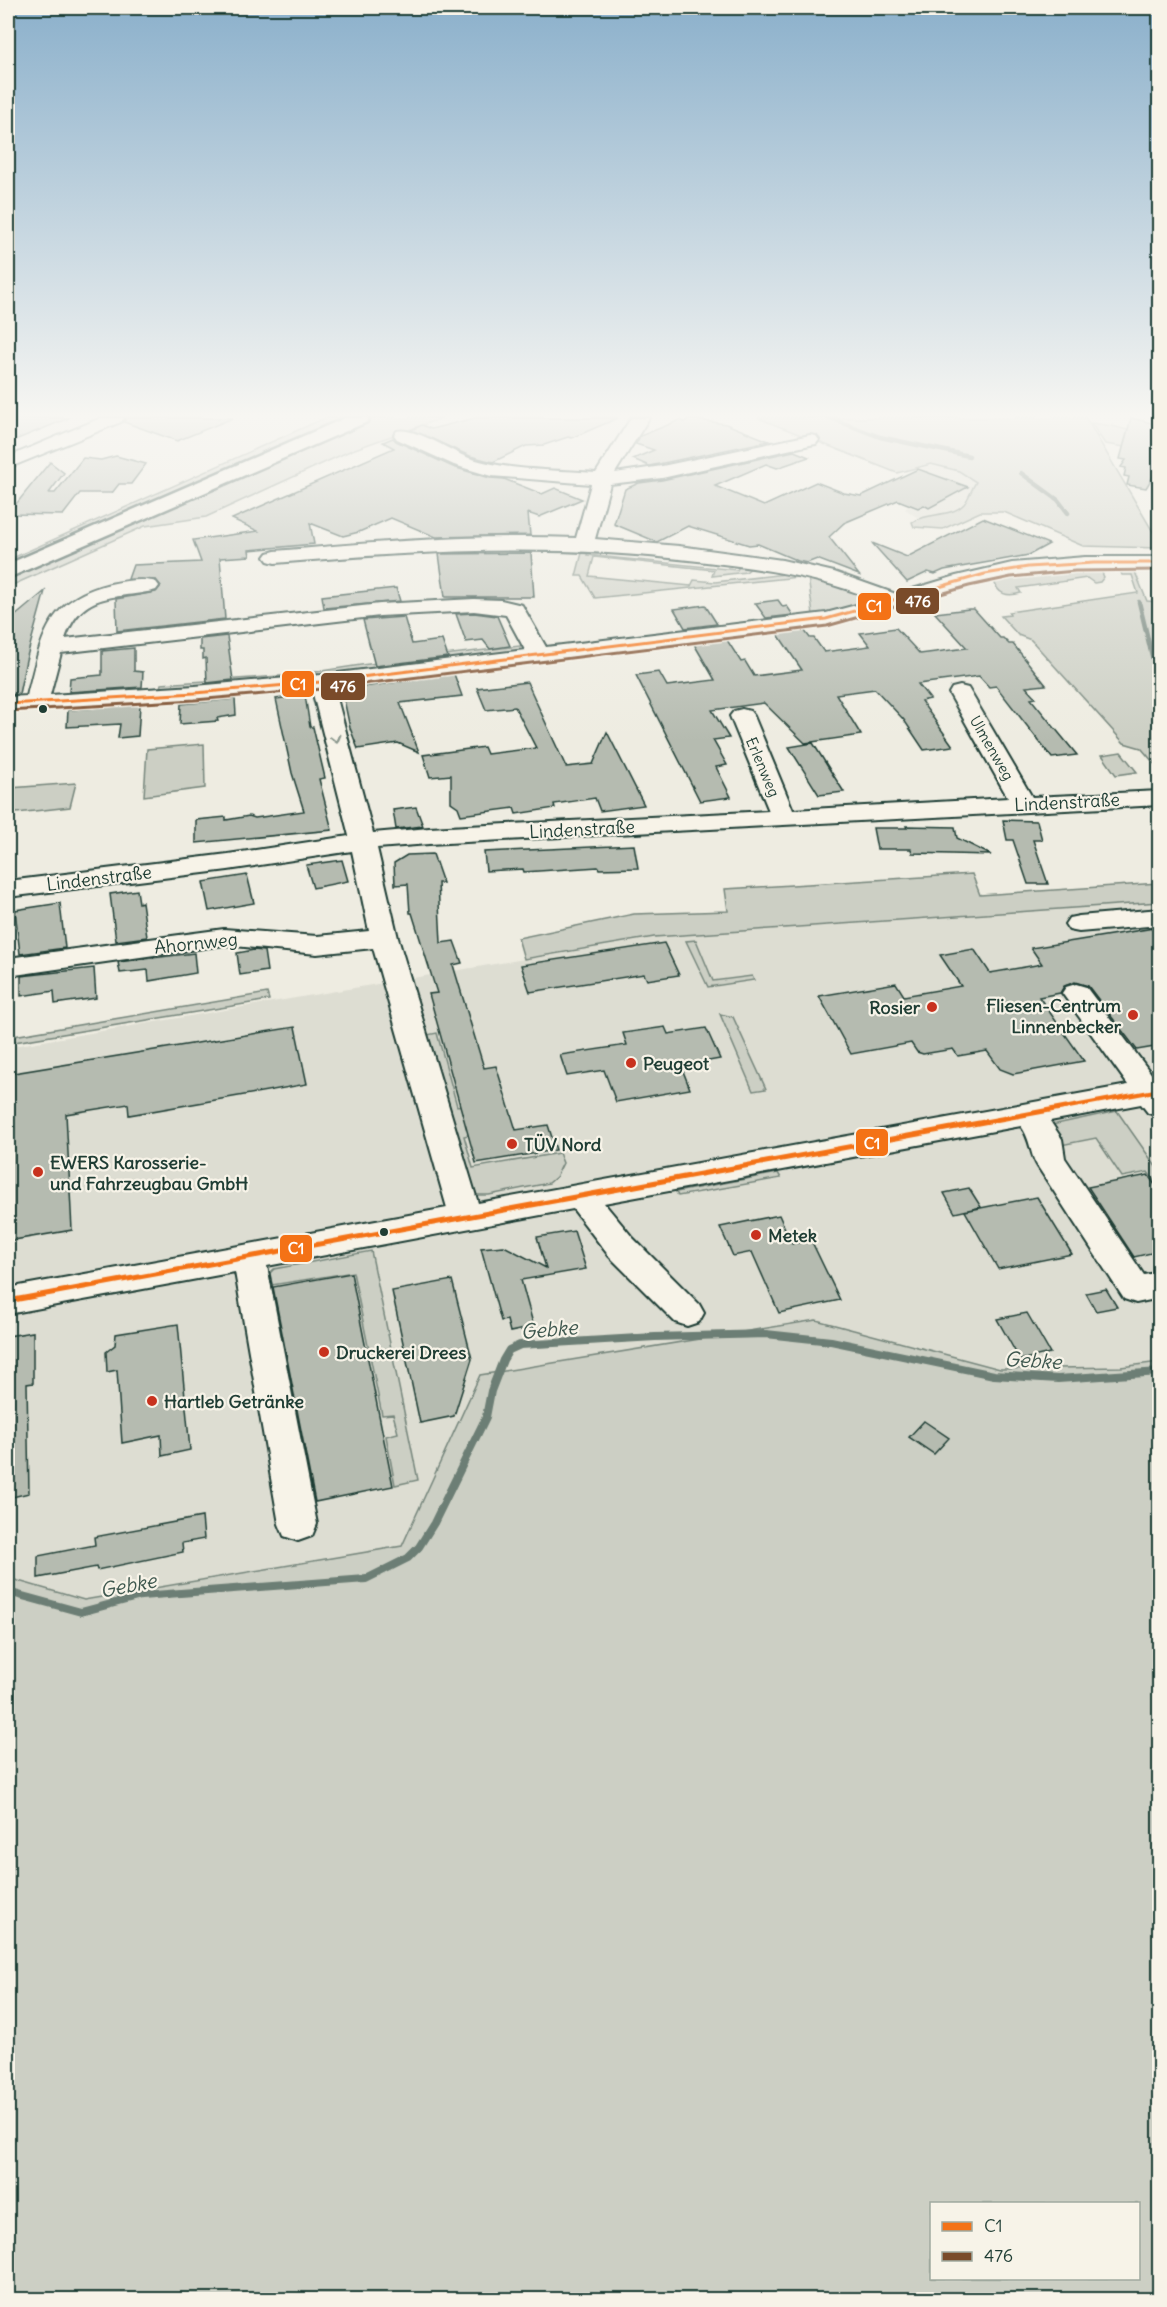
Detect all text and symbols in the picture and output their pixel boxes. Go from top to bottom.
line badge: 476 [895,587,940,615]
text: 476 [905,591,931,611]
line badge: C1 [857,592,892,621]
text: C1 [866,596,882,616]
line badge: C1 [281,670,315,698]
line badge: 476 [320,672,366,701]
text: C1 [290,674,306,694]
text: 476 [330,676,356,696]
unlabelled marker [37,703,49,715]
street label: Ulmenweg [966,712,1018,784]
one-way arrow [328,734,341,744]
street label: Erlenweg [742,734,784,800]
street label: Lindenstraße [1013,788,1121,816]
street label: Lindenstraße [528,815,636,843]
street label: Lindenstraße [45,860,153,896]
street label: Ahornweg [153,927,239,959]
place label: Fliesen-Centrum Linnenbecker [986,994,1122,1038]
place label: Rosier [869,996,921,1019]
marker: Rosier [925,1000,939,1014]
marker: Fliesen-Centrum Linnenbecker [1126,1008,1140,1022]
place label: Peugeot [643,1052,710,1075]
marker: Peugeot [624,1056,638,1070]
line badge: C1 [855,1128,889,1157]
place label: TÜV Nord [524,1133,602,1156]
text: C1 [864,1133,880,1153]
marker: TÜV Nord [505,1137,519,1151]
place label: EWERS Karosserie- und Fahrzeugbau GmbH [50,1151,248,1195]
marker: EWERS Karosserie- und Fahrzeugbau GmbH [31,1165,45,1179]
place label: Metek [768,1224,817,1247]
unlabelled marker [378,1226,390,1238]
marker: Metek [749,1228,763,1242]
line badge: C1 [279,1234,313,1263]
text: C1 [288,1238,304,1258]
water label: Gebke [519,1314,580,1344]
place label: Druckerei Drees [336,1341,466,1364]
marker: Druckerei Drees [317,1345,331,1359]
water label: Gebke [1004,1346,1063,1374]
place label: Hartleb Getränke [164,1390,304,1413]
marker: Hartleb Getränke [145,1394,159,1408]
water label: Gebke [98,1567,160,1603]
legend [930,2202,1140,2280]
text: C1 [984,2214,1003,2237]
text: 476 [984,2244,1013,2267]

